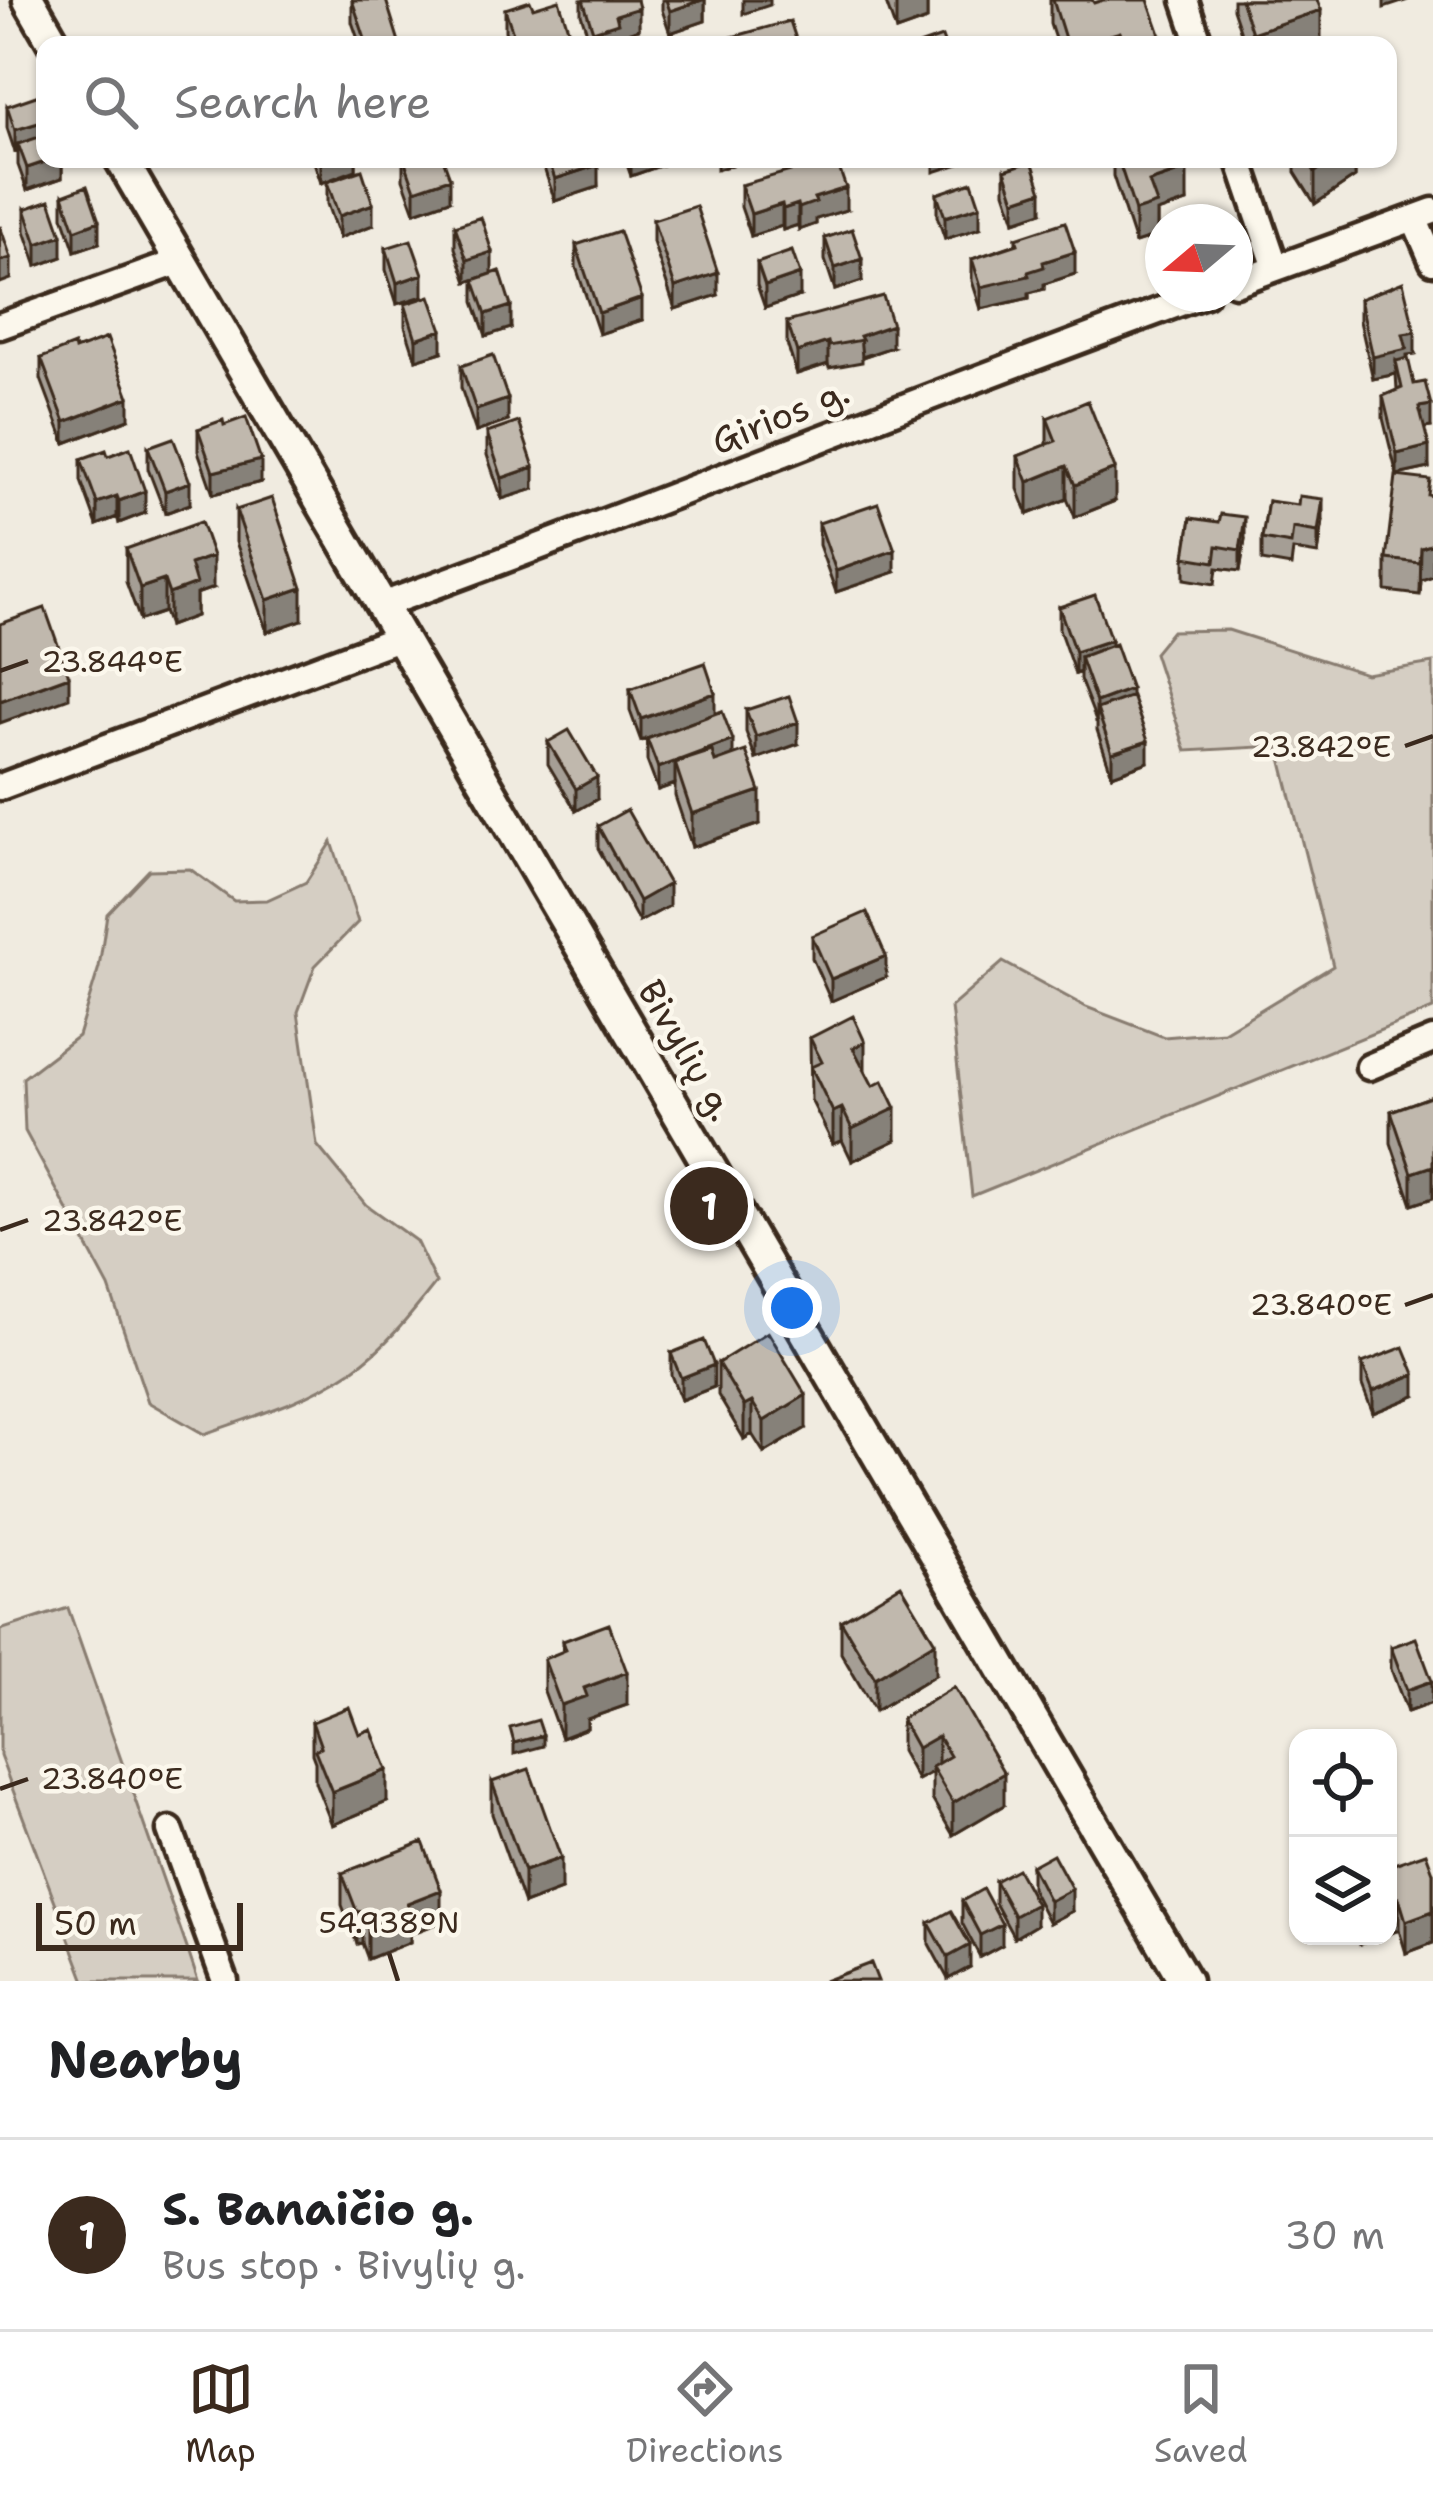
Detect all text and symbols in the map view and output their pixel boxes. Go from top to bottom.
search box [36,36,1397,168]
icon: search [78,69,144,135]
text: Search here [174,72,431,132]
north arrow [1145,204,1253,312]
street label: Girios g. [704,367,856,466]
text: 23.844°E [41,641,183,682]
text: 23.842°E [1251,726,1391,767]
street label: Bivylių g. [626,971,747,1130]
pin: 1 [670,1161,748,1251]
text: 23.842°E [42,1200,182,1241]
your location [762,1278,822,1338]
text: 23.840°E [1250,1284,1392,1325]
map controls [1289,1729,1397,1945]
button: locate [1289,1729,1397,1837]
text: 23.840°E [41,1758,183,1799]
button: layers [1289,1837,1397,1945]
scale bar [36,1897,243,1950]
text: 50 m [54,1901,137,1946]
text: 54.938°N [319,1902,459,1943]
text: Nearby [48,2025,243,2093]
text: S. Banaičio g. [162,2179,474,2239]
text: 1 [78,2209,96,2261]
text: 30 m [1284,2209,1385,2261]
text: Bus stop · Bivylių g. [162,2239,526,2291]
tab: Map [185,2356,256,2473]
tab: Directions [626,2356,784,2473]
tab: Saved [1154,2356,1248,2473]

